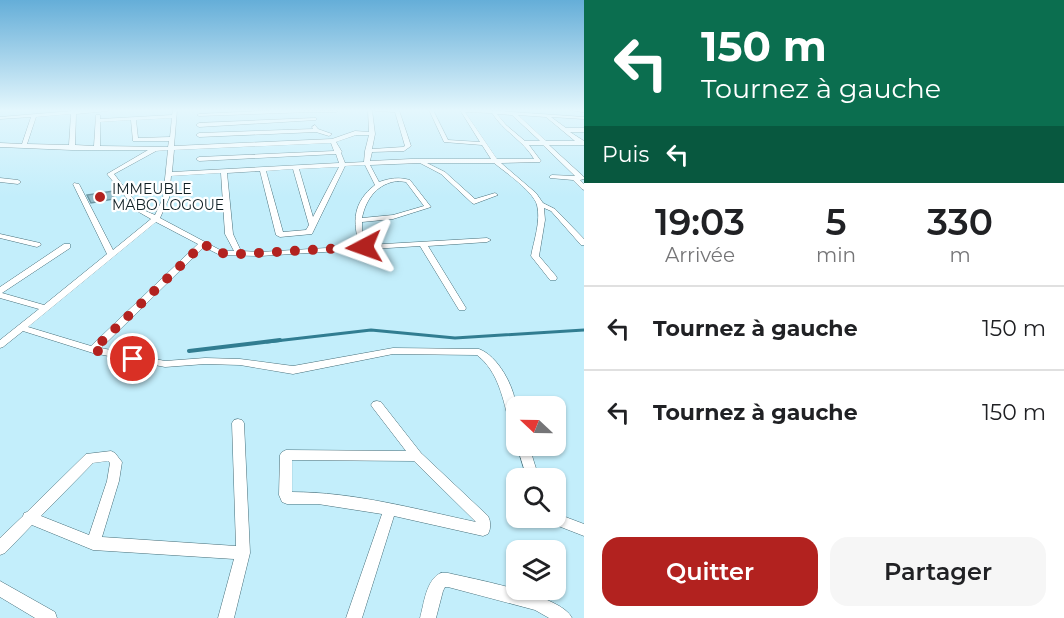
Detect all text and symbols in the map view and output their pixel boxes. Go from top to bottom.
text: 150 m [701,20,827,72]
icon: left [602,24,680,102]
text: Tournez à gauche [701,72,941,105]
icon: left [661,138,694,171]
text: Puis [602,141,649,168]
place label: IMMEUBLE MABO LOGOUE [112,180,224,214]
marker: IMMEUBLE MABO LOGOUE [93,190,107,204]
text: 19:03 [655,200,745,244]
text: 5 [825,200,846,244]
text: 330 [927,200,993,244]
position arrow [332,215,396,279]
text: Arrivée [665,243,735,267]
text: min [816,243,856,267]
text: m [949,243,971,267]
icon: left [602,312,635,345]
text: Tournez à gauche [653,315,858,342]
text: 150 m [982,315,1046,342]
pin [107,333,158,384]
icon: arrive [116,342,149,375]
north arrow [506,396,566,456]
map controls [506,396,566,600]
icon: left [602,396,635,429]
text: Tournez à gauche [653,399,858,426]
text: 150 m [982,399,1046,426]
button: search [506,468,566,528]
button: Quitter [602,537,818,606]
button: Partager [830,537,1046,606]
button: layers [506,540,566,600]

